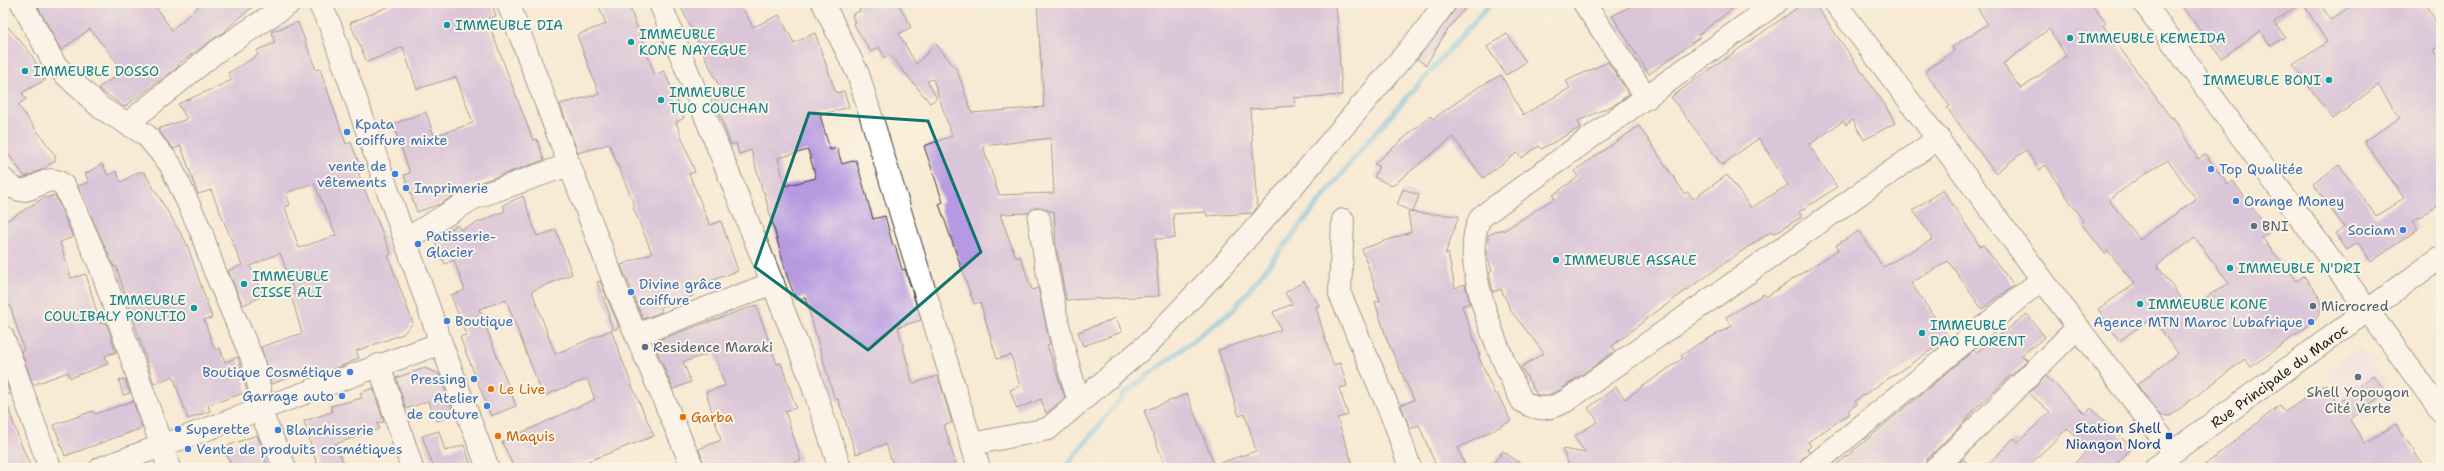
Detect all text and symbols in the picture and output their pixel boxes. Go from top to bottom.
place label: IMMEUBLE DIA [455,16,563,34]
marker: IMMEUBLE DIA [442,20,452,30]
place label: IMMEUBLE KONE NAYEGUE [639,25,747,59]
place label: IMMEUBLE KEMEIDA [2078,29,2226,47]
marker: IMMEUBLE KEMEIDA [2065,33,2075,43]
marker: IMMEUBLE KONE NAYEGUE [626,37,636,47]
place label: IMMEUBLE DOSSO [33,62,159,80]
marker: IMMEUBLE DOSSO [20,66,30,76]
place label: IMMEUBLE BONI [2203,71,2321,89]
marker: IMMEUBLE BONI [2324,75,2334,85]
place label: IMMEUBLE TUO COUCHAN [669,83,769,117]
marker: IMMEUBLE TUO COUCHAN [656,95,666,105]
place label: Kpata coiffure mixte [355,115,448,149]
marker: Kpata coiffure mixte [342,127,352,137]
place label: vente de vêtements [317,157,387,191]
place label: Top Qualitée [2219,160,2303,178]
marker: Top Qualitée [2206,164,2216,174]
marker: vente de vêtements [390,169,400,179]
place label: Imprimerie [414,179,489,197]
marker: Imprimerie [401,183,411,193]
place label: Orange Money [2244,192,2344,210]
marker: Orange Money [2231,196,2241,206]
place label: BNI [2262,217,2289,235]
marker: BNI [2249,221,2259,231]
place label: Sociam [2348,221,2395,239]
marker: Sociam [2398,225,2408,235]
place label: Patisserie- Glacier [426,227,497,261]
marker: Patisserie- Glacier [413,239,423,249]
place label: IMMEUBLE ASSALE [1564,251,1697,269]
marker: IMMEUBLE ASSALE [1551,255,1561,265]
place label: IMMEUBLE N'DRI [2238,259,2361,277]
marker: IMMEUBLE N'DRI [2225,263,2235,273]
place label: IMMEUBLE CISSE ALI [252,267,329,301]
place label: Divine grâce coiffure [639,275,722,309]
marker: IMMEUBLE CISSE ALI [239,279,249,289]
marker: Divine grâce coiffure [626,287,636,297]
place label: IMMEUBLE COULIBALY PONLTIO [44,291,186,325]
place label: IMMEUBLE KONE [2148,295,2268,313]
place label: Microcred [2321,297,2389,315]
marker: IMMEUBLE KONE [2135,299,2145,309]
marker: Microcred [2308,301,2318,311]
marker: IMMEUBLE COULIBALY PONLTIO [189,303,199,313]
place label: Boutique [455,312,513,330]
place label: Agence MTN Maroc Lubafrique [2093,313,2303,331]
marker: Boutique [442,316,452,326]
place label: IMMEUBLE DAO FLORENT [1930,316,2026,350]
marker: Agence MTN Maroc Lubafrique [2306,317,2316,327]
street label: Rue Principale du Maroc [2207,320,2351,432]
marker: IMMEUBLE DAO FLORENT [1917,328,1927,338]
place label: Residence Maraki [653,338,773,356]
marker: Residence Maraki [640,342,650,352]
place label: Boutique Cosmétique [202,363,342,381]
marker: Boutique Cosmétique [345,367,355,377]
place label: Pressing [411,370,466,388]
marker: Shell Yopougon Cité Verte [2353,372,2363,382]
marker: Pressing [469,374,479,384]
place label: Le Live [499,380,546,398]
place label: Shell Yopougon Cité Verte [2307,383,2410,417]
marker: Le Live [486,384,496,394]
place label: Garrage auto [243,387,334,405]
place label: Atelier de couture [407,389,479,423]
marker: Garrage auto [337,391,347,401]
marker: Atelier de couture [482,401,492,411]
place label: Garba [691,408,733,426]
marker: Garba [678,412,688,422]
place label: Station Shell Niangon Nord [2065,419,2162,453]
place label: Superette [186,420,250,438]
place label: Blanchisserie [286,421,374,439]
marker: Superette [173,424,183,434]
marker: Blanchisserie [273,425,283,435]
place label: Maquis [506,427,555,445]
marker: Maquis [493,431,503,441]
marker: Station Shell Niangon Nord [2164,431,2174,441]
place label: Vente de produits cosmétiques [196,440,403,458]
marker: Vente de produits cosmétiques [183,444,193,454]

